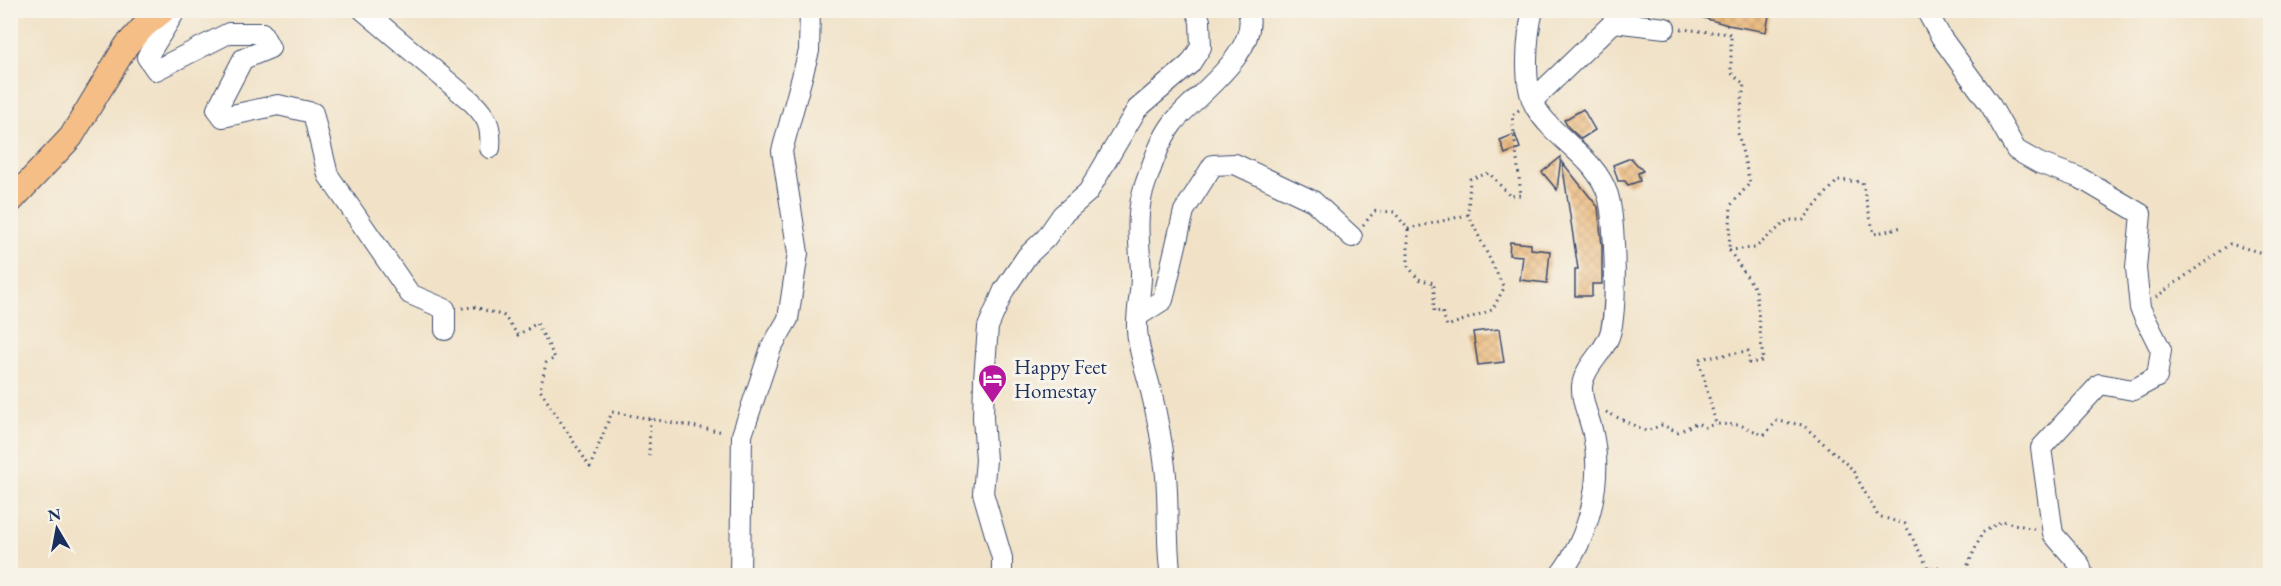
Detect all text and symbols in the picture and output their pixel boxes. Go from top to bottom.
place label: Happy Feet Homestay [1014,353,1107,404]
hotel icon: Happy Feet Homestay [977,362,1009,404]
north arrow [27,499,87,559]
text: N [46,503,63,526]

